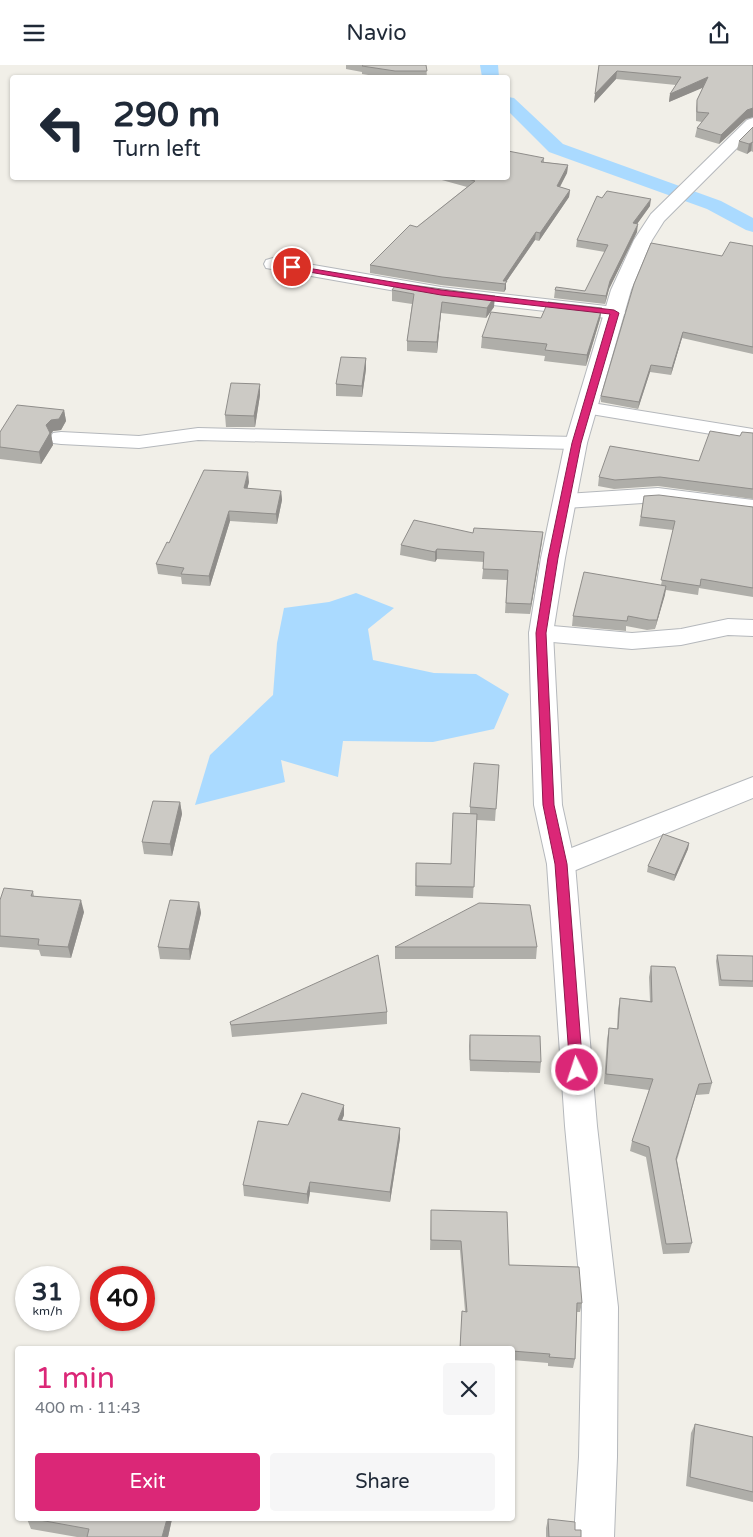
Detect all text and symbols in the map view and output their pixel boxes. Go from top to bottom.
icon: menu [20,19,48,47]
icon: share [705,19,733,47]
text: Navio [346,20,407,46]
text: 290 m [113,94,220,136]
icon: left [30,95,95,160]
text: Turn left [113,136,201,162]
pin [271,246,313,288]
icon: arrive [278,253,306,281]
position arrow [550,1043,602,1095]
speed limit sign: 40 [90,1266,155,1331]
text: 31 [32,1277,63,1307]
text: km/h [32,1304,63,1318]
text: 1 min [35,1360,115,1397]
button: close [443,1363,495,1415]
text: 400 m · 11:43 [35,1398,141,1418]
button: Exit [35,1453,260,1511]
button: Share [270,1453,495,1511]

